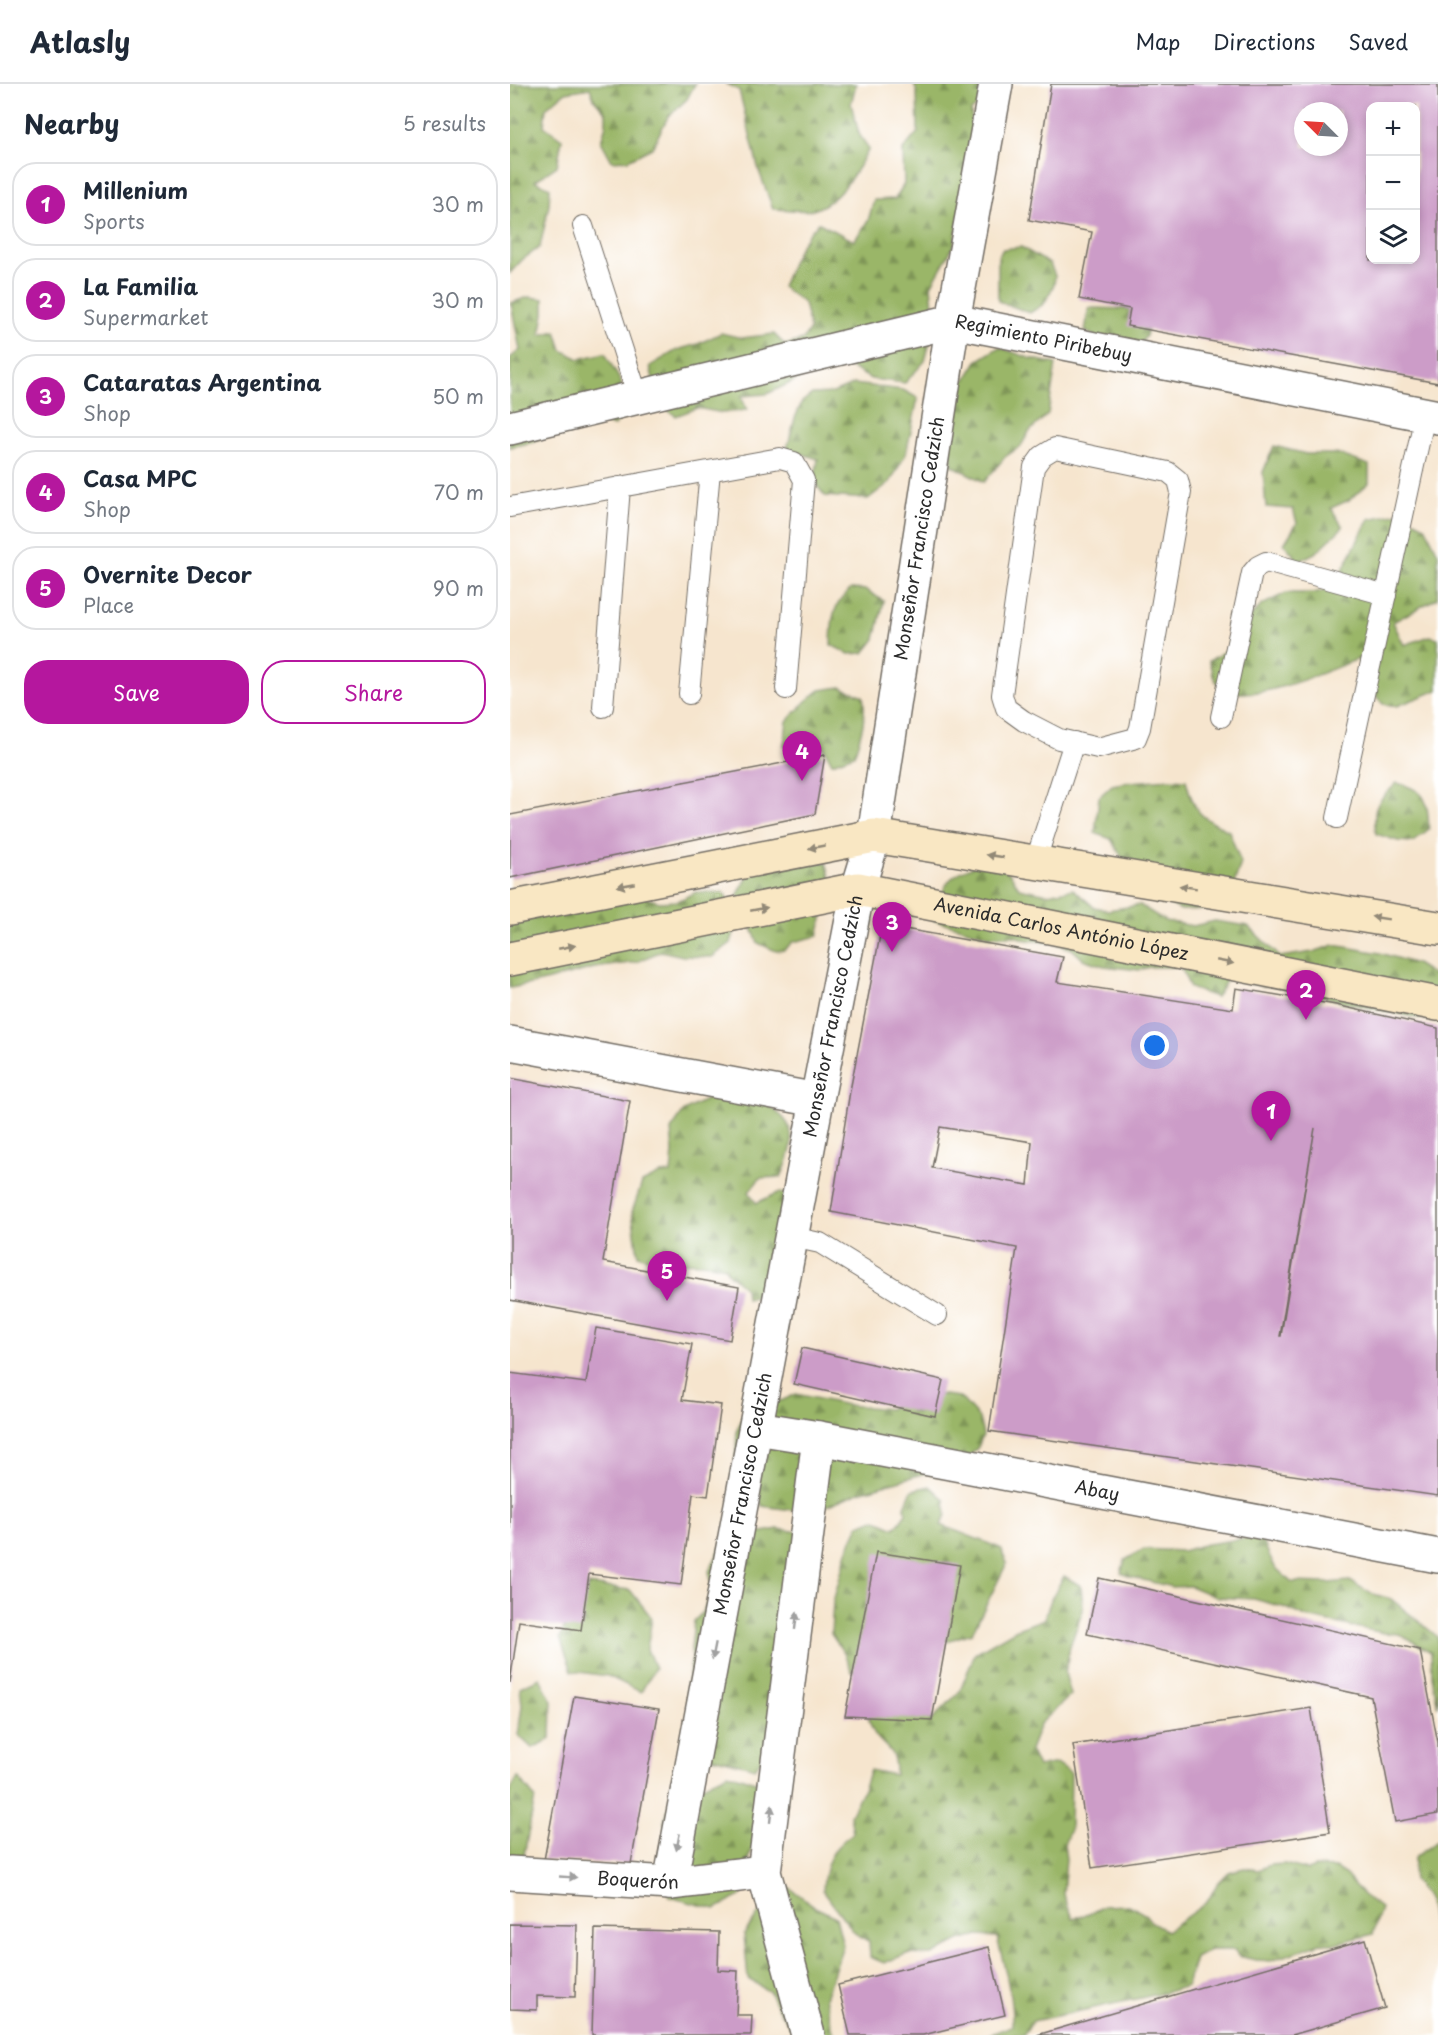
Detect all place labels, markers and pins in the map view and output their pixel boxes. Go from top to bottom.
pin: 4 [782,732,822,781]
pin: 3 [872,902,911,952]
pin: 2 [1286,970,1326,1020]
pin: 1 [1252,1092,1290,1141]
pin: 5 [648,1252,686,1301]

